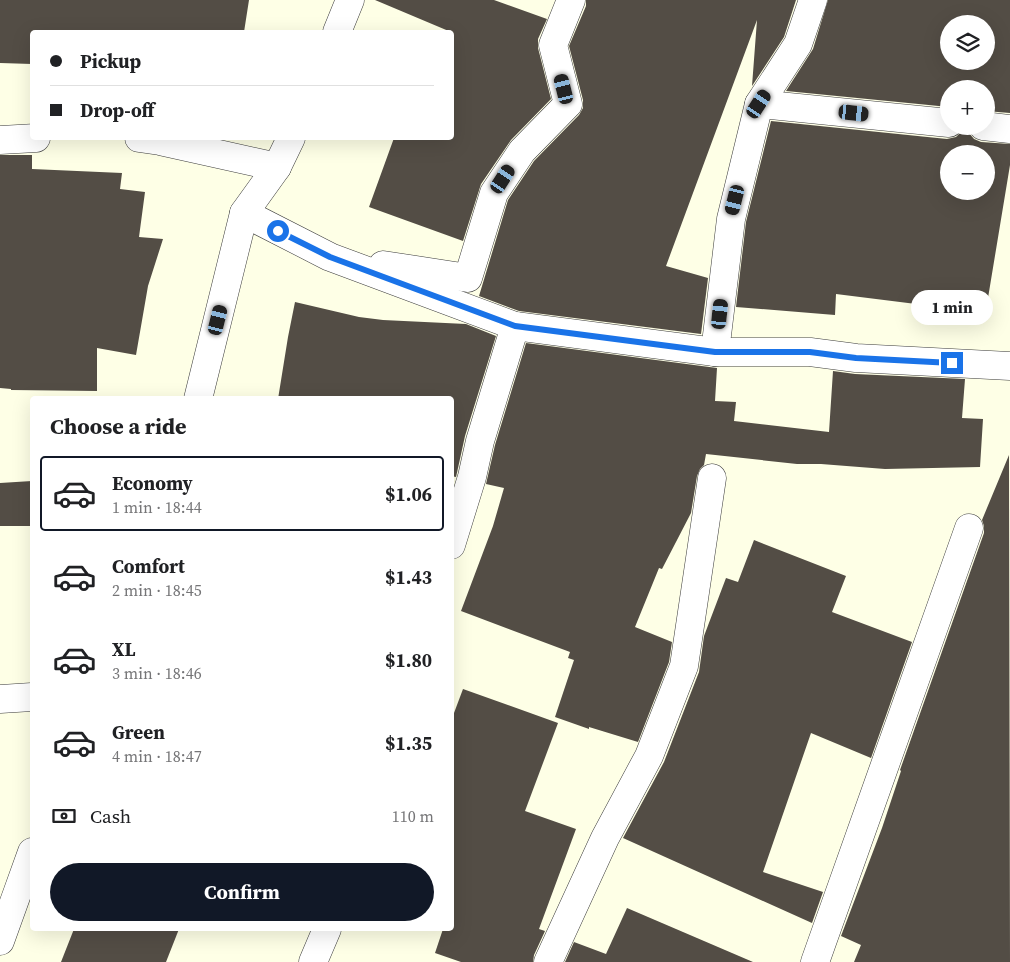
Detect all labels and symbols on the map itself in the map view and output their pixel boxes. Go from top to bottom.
car [553,73,574,105]
car [744,87,773,121]
car [838,104,869,122]
car [488,162,517,196]
car [724,184,745,216]
route start [267,220,289,242]
callout: 1 min [911,290,993,326]
car [710,298,729,330]
car [207,304,228,336]
route end [941,352,963,374]

